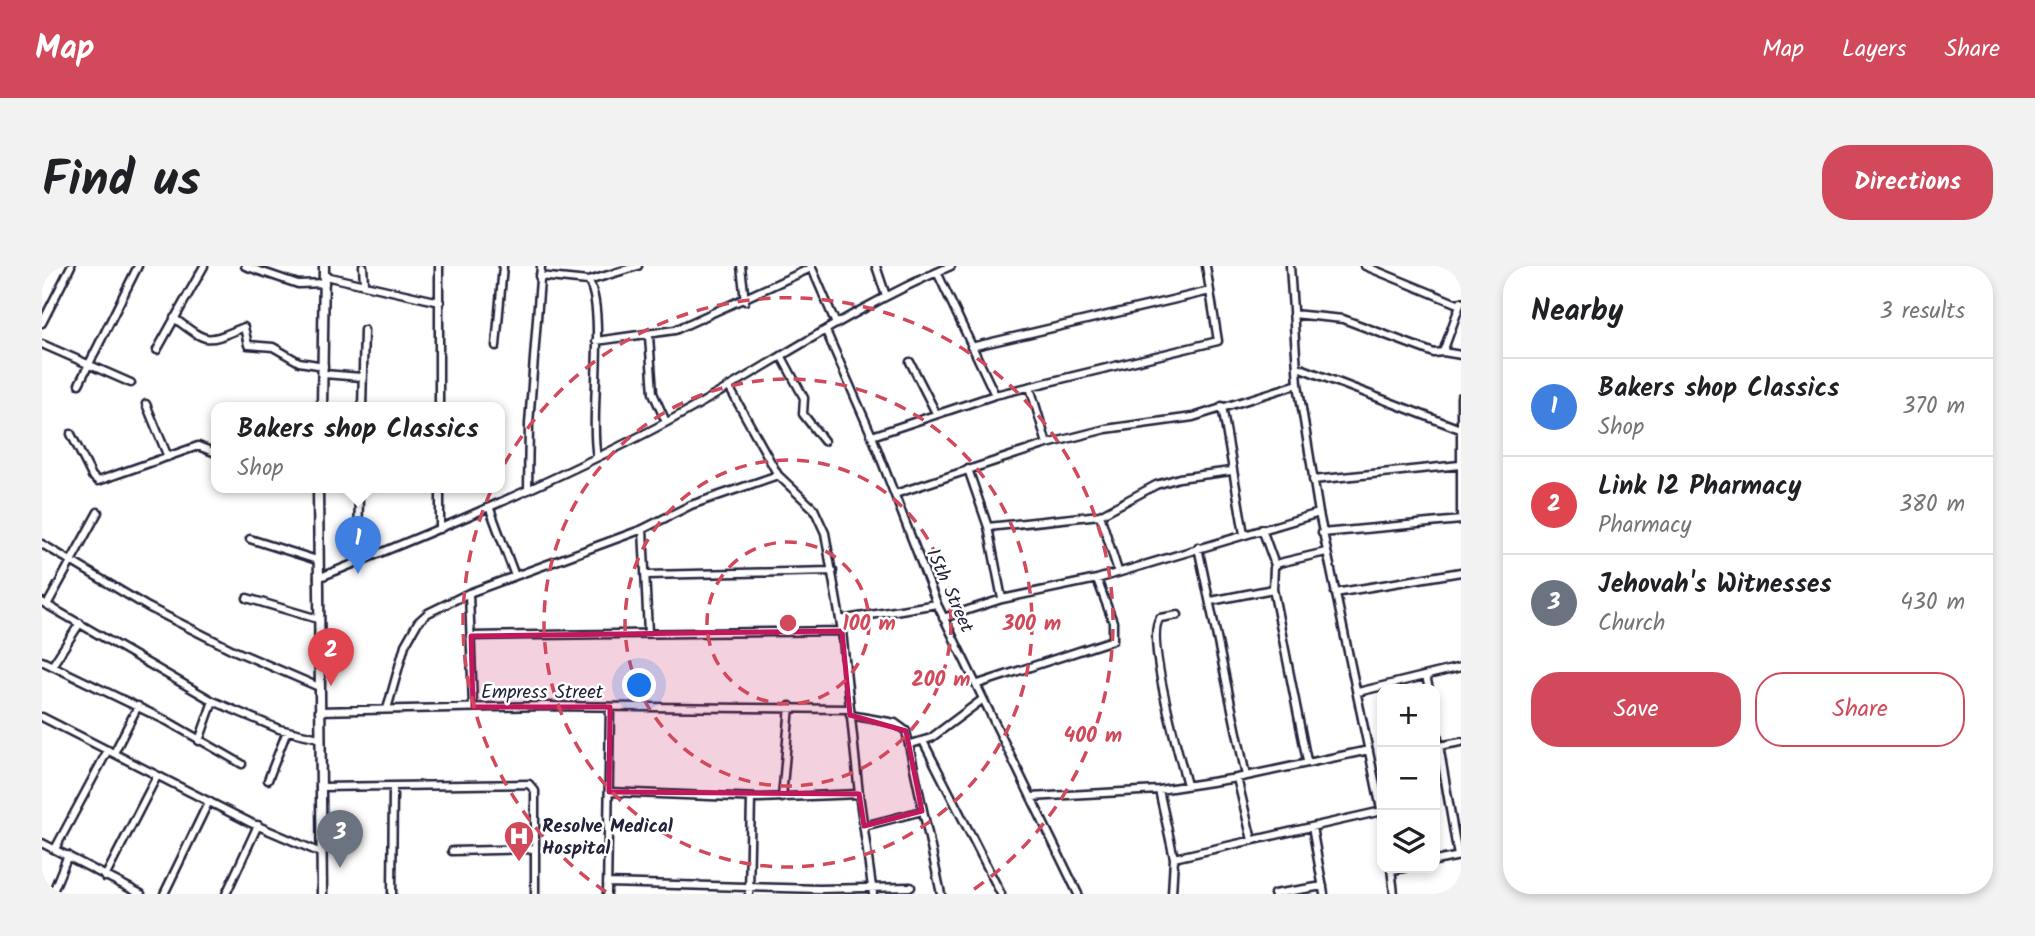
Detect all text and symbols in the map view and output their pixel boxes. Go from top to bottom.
text: Map [35,23,95,76]
text: Map [1762,30,1804,69]
text: Layers [1842,30,1906,69]
text: Share [1944,30,2000,69]
text: Find us [42,143,200,221]
button: Directions [1822,145,1993,220]
text: Nearby [1531,288,1623,336]
text: 3 results [1879,294,1965,330]
text: Bakers shop Classics [1598,368,1839,410]
text: 1 [1551,389,1557,425]
text: 370 m [1902,389,1965,425]
popup [211,402,505,493]
text: Bakers shop Classics [237,409,479,451]
text: Shop [1598,410,1644,446]
text: Shop [237,451,283,487]
text: Link 12 Pharmacy [1598,466,1802,508]
text: 2 [1547,487,1561,523]
text: 380 m [1899,487,1965,523]
text: Pharmacy [1598,508,1691,544]
pin: 1 [335,516,381,574]
street label: 15th Street [917,544,981,638]
text: Jehovah's Witnesses [1598,564,1832,606]
text: 3 [1548,585,1560,621]
text: 430 m [1900,585,1965,621]
text: Church [1598,606,1665,642]
text: 100 m [842,608,896,641]
text: 300 m [1002,608,1061,641]
centre of rings [776,611,800,635]
pin: 2 [308,628,354,686]
text: 200 m [911,664,971,697]
your location [622,668,656,702]
button: Save [1531,672,1741,747]
button: Share [1755,672,1965,747]
street label: Empress Street [481,678,604,708]
map controls [1377,684,1440,873]
button: + [1377,684,1440,747]
text: 400 m [1064,720,1122,753]
button: − [1377,747,1440,810]
pin: 3 [317,810,363,868]
button: layers [1377,810,1440,873]
place label: Resolve Medical Hospital [542,812,674,864]
hospital icon: Resolve Medical Hospital [502,819,536,863]

